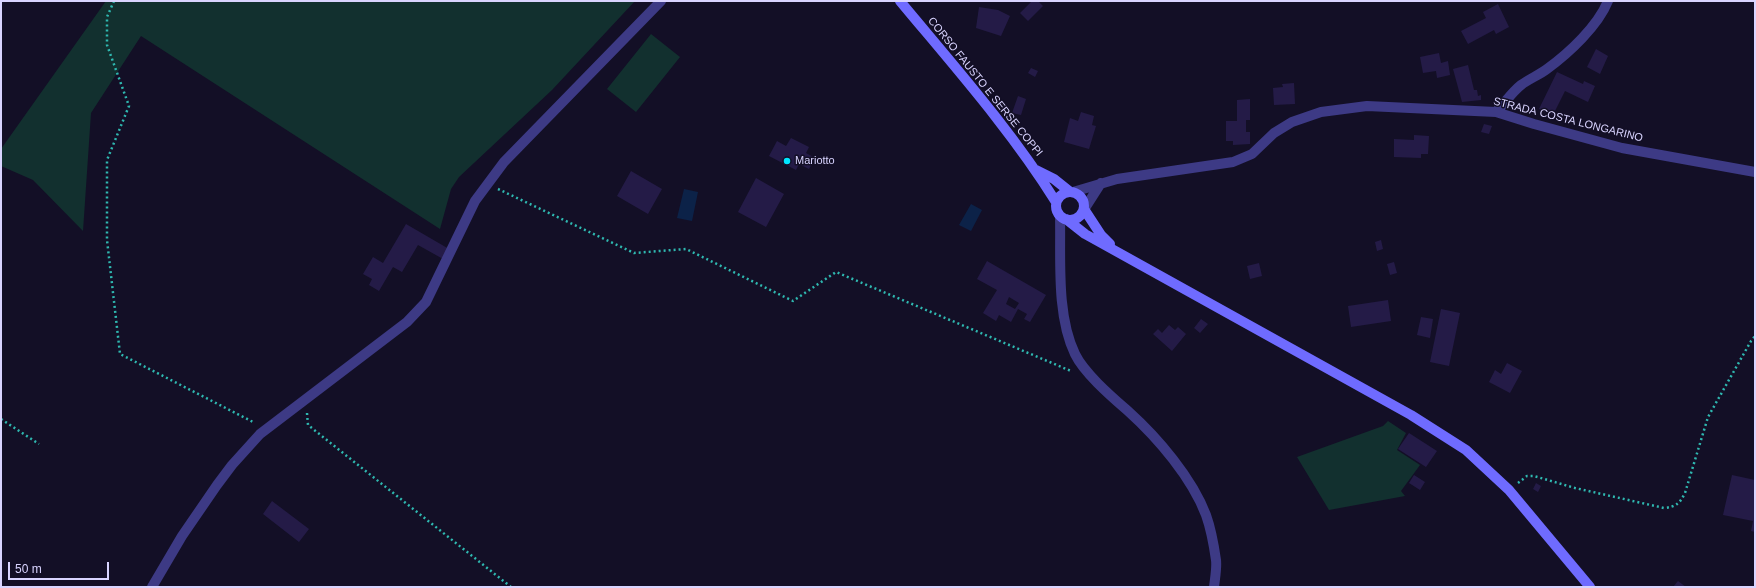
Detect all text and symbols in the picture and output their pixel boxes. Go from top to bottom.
street label: CORSO FAUSTO E SERSE COPPI [925,15,1045,159]
street label: STRADA COSTA LONGARINO [1492,95,1644,145]
place label: Mariotto [795,154,835,168]
marker: Mariotto [782,156,792,166]
scale bar [10,554,111,580]
text: 50 m [15,562,42,576]

